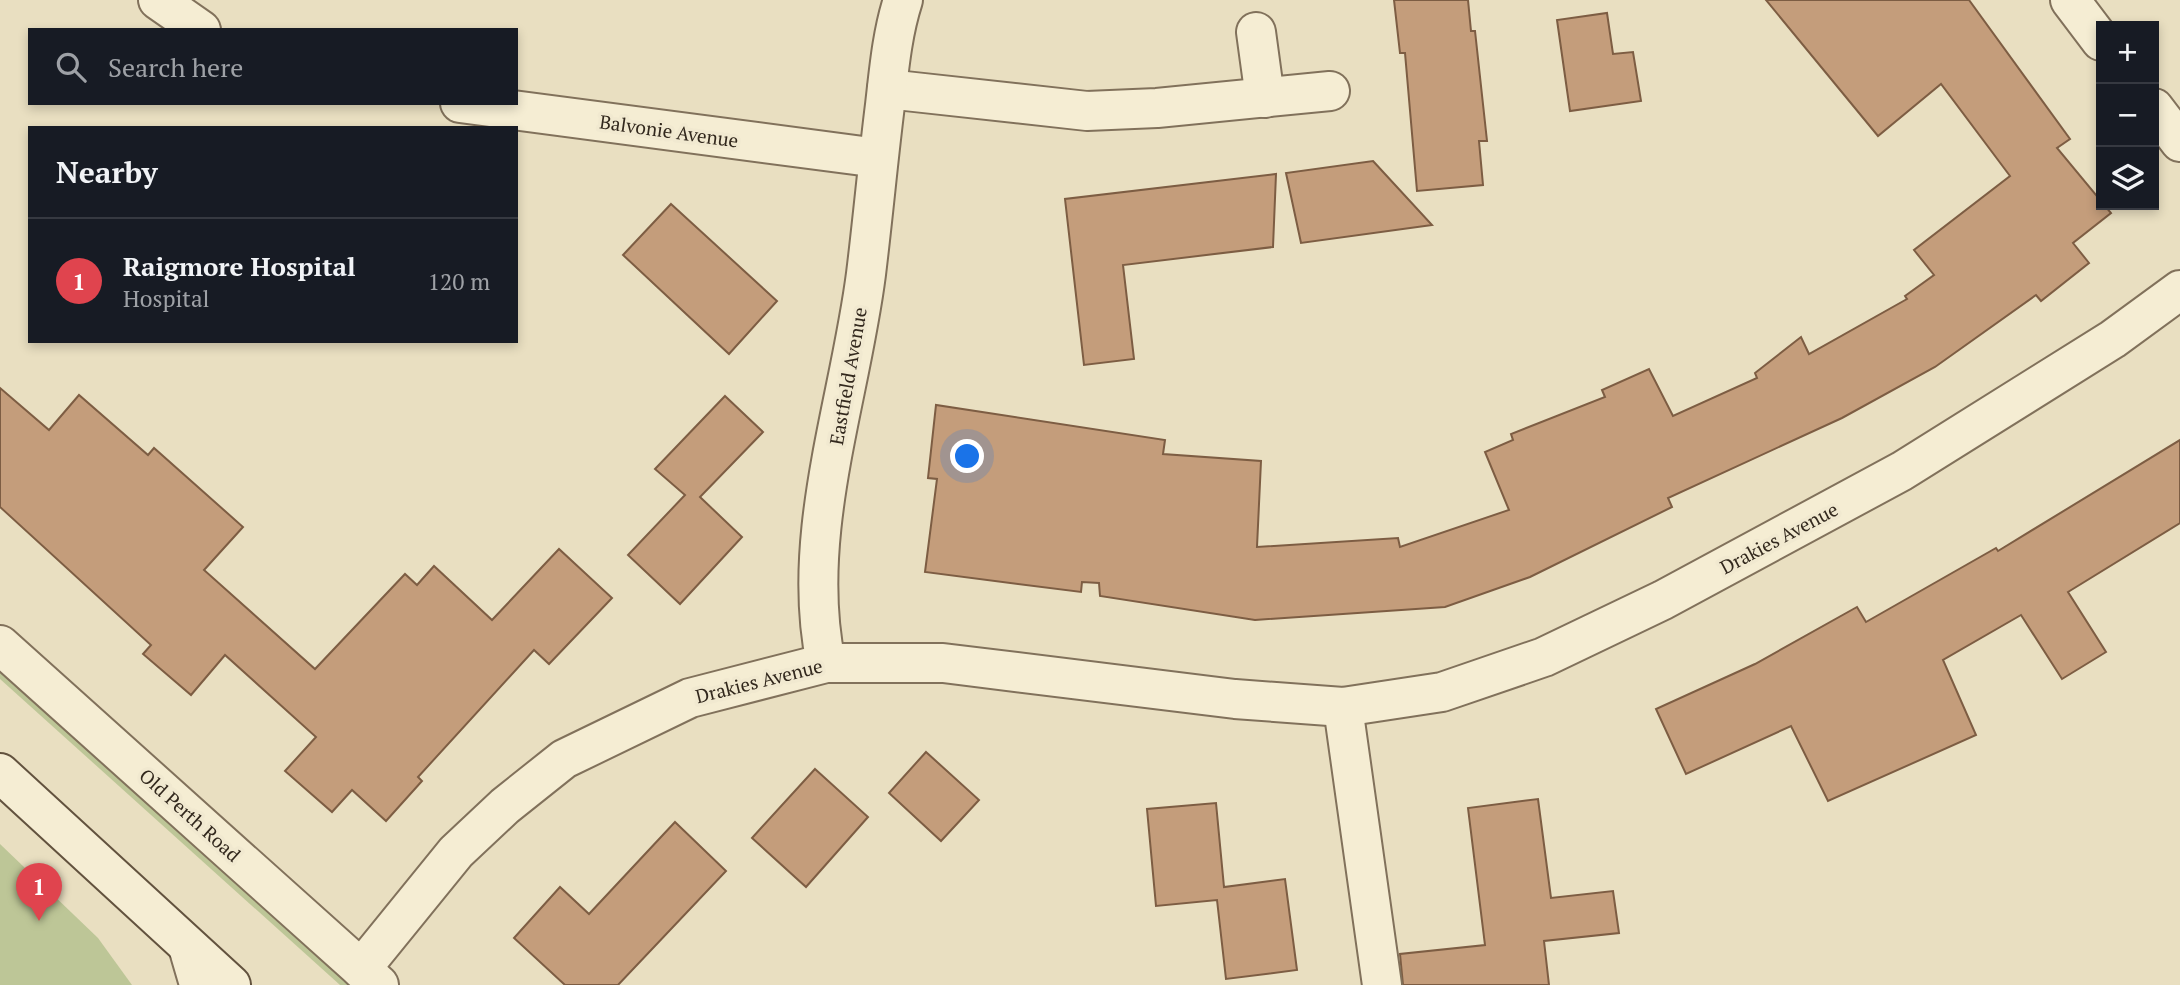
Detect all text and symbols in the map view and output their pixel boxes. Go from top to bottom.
map controls [2096,21,2159,210]
button: + [2096,21,2159,84]
search box [28,28,518,105]
icon: search [52,48,90,86]
text: Search here [108,50,243,84]
button: − [2096,84,2159,147]
street label: Balvonie Avenue [598,108,740,153]
button: layers [2096,147,2159,210]
text: Nearby [56,152,158,192]
text: Raigmore Hospital [123,249,356,283]
text: 1 [73,266,86,297]
text: 120 m [428,266,490,297]
text: Hospital [123,283,209,314]
street label: Eastfield Avenue [823,305,872,447]
your location [950,439,984,473]
street label: Drakies Avenue [1715,496,1842,579]
street label: Drakies Avenue [693,653,825,708]
street label: Old Perth Road [134,763,247,867]
pin: 1 [16,863,62,921]

